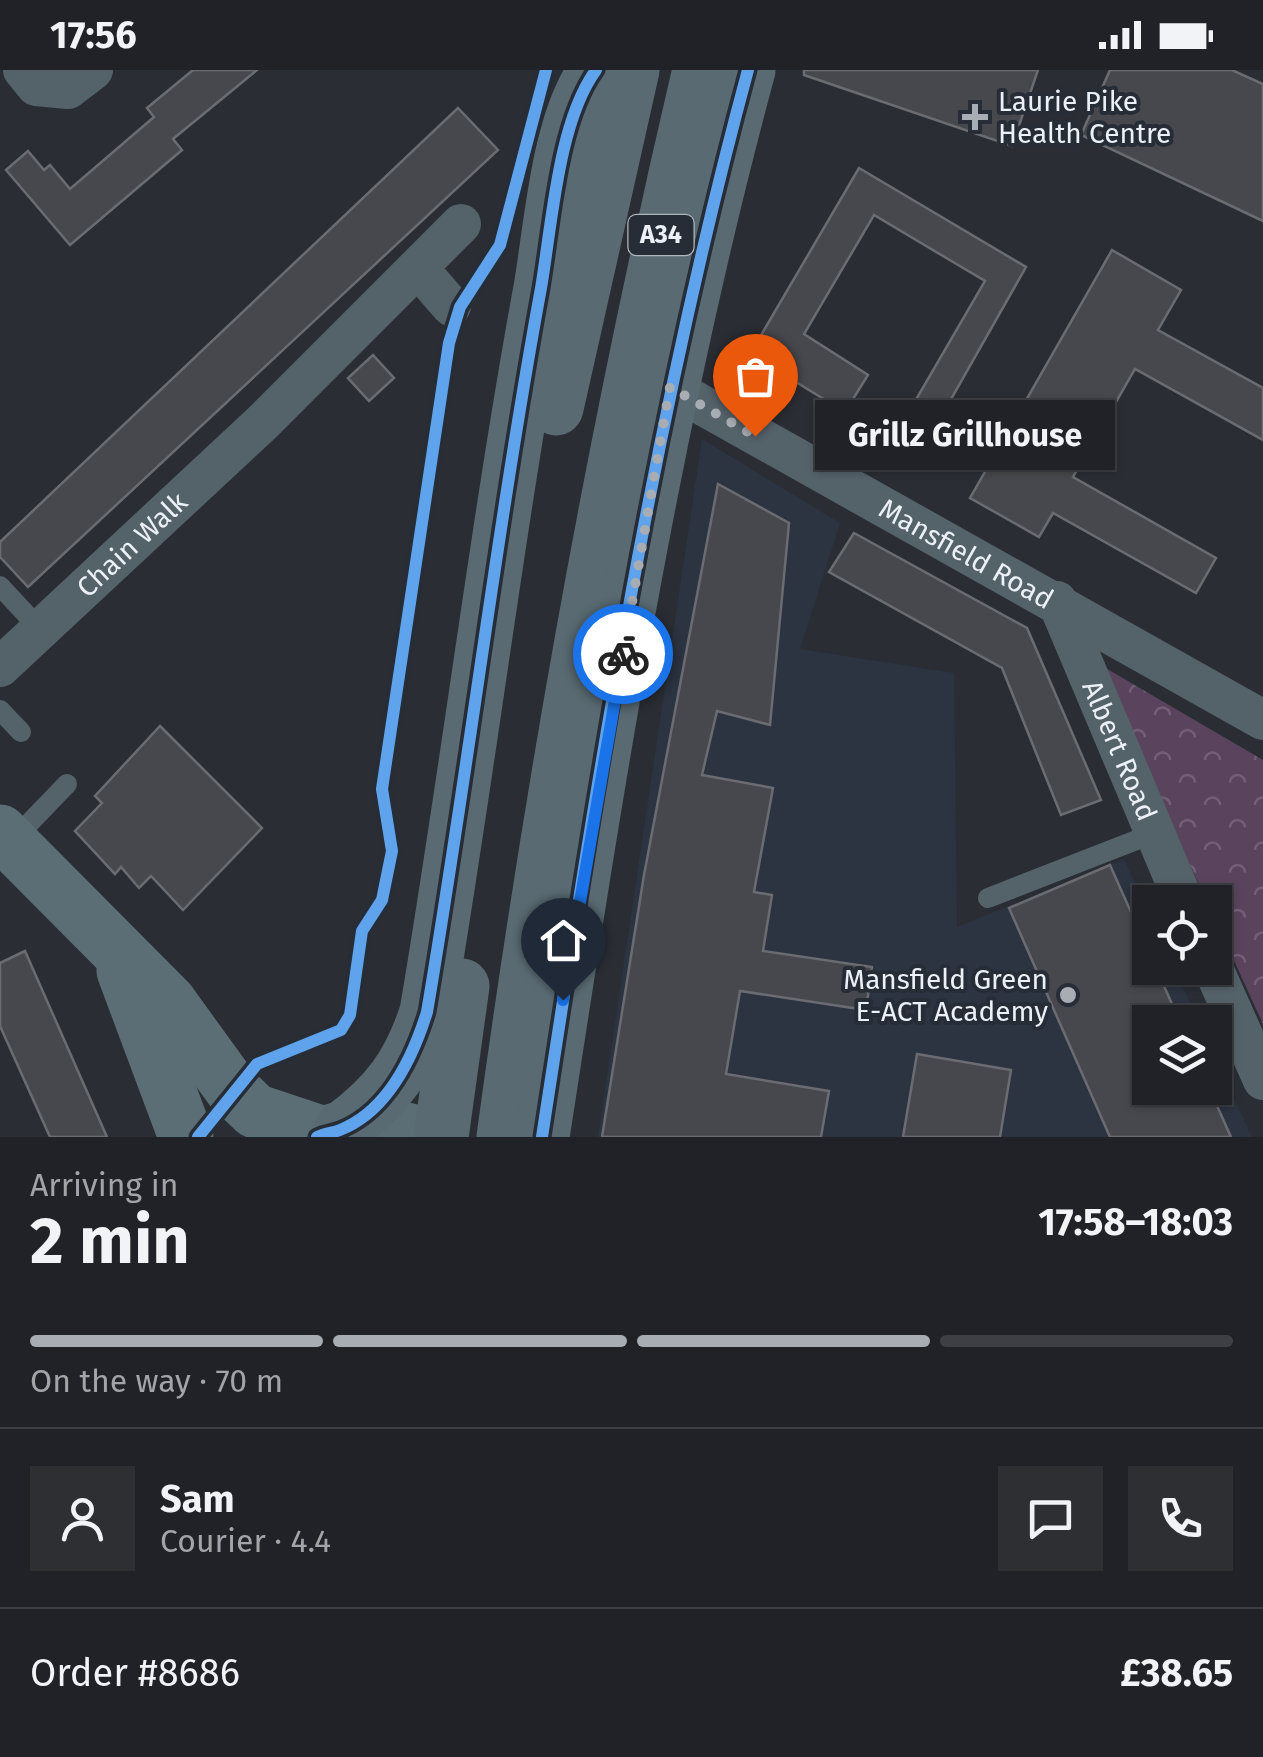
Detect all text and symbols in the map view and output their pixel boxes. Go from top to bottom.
text: 17:56 [50,12,137,58]
place label: Laurie Pike Health Centre [998,85,1171,150]
marker: Laurie Pike Health Centre [962,104,988,130]
road number: A34 [628,215,694,255]
pin [713,334,798,437]
icon: bag [728,349,783,404]
callout: Grillz Grillhouse [815,401,1115,471]
text: Grillz Grillhouse [848,416,1082,454]
street label: Chain Walk [70,485,194,604]
street label: Mansfield Road [873,491,1059,616]
courier [573,604,673,704]
icon: bike [596,627,651,682]
street label: Albert Road [1076,675,1164,825]
map controls [1132,885,1232,1105]
button: locate [1132,885,1232,985]
pin [521,898,606,1001]
icon: home [536,913,591,968]
place label: Mansfield Green E-ACT Academy [843,963,1048,1028]
marker: Mansfield Green E-ACT Academy [1057,984,1079,1006]
button: layers [1132,1005,1232,1105]
text: Arriving in [30,1166,178,1204]
text: 17:58–18:03 [1038,1199,1233,1245]
text: 2 min [30,1202,190,1280]
text: On the way · 70 m [30,1362,283,1400]
button: person [30,1466,135,1571]
button: chat [998,1466,1103,1571]
button: phone [1128,1466,1233,1571]
text: Sam [160,1476,235,1522]
text: Courier · 4.4 [160,1522,331,1560]
text: Order #8686 [30,1650,240,1696]
text: £38.65 [1120,1650,1233,1696]

